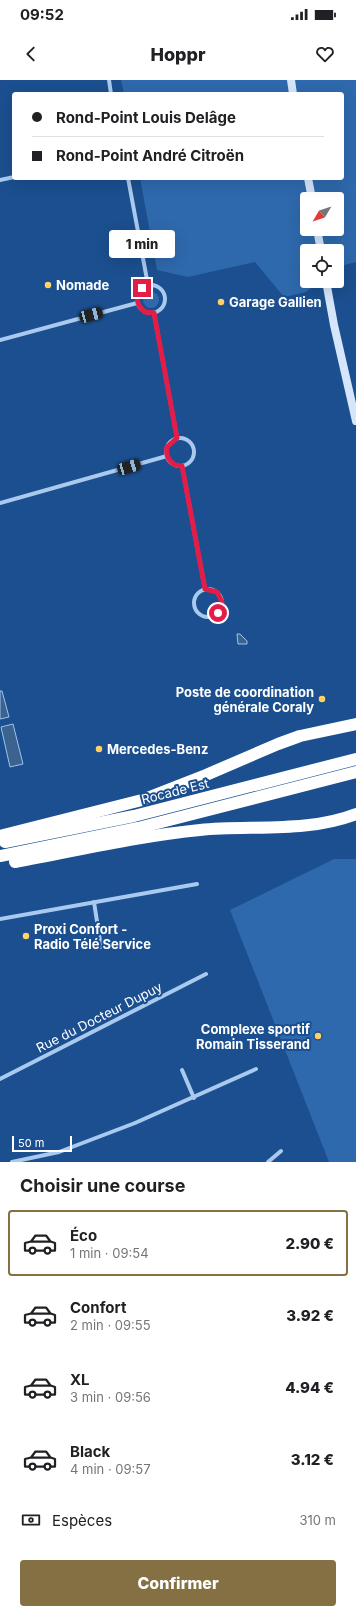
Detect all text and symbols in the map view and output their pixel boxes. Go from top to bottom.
text: 09:52 [20,5,64,24]
icon: back [20,43,42,65]
icon: heart [314,43,336,65]
text: Hoppr [150,44,206,65]
text: Rond-Point Louis Delâge [56,108,236,127]
text: Rond-Point André Citroën [56,146,244,165]
north arrow [300,192,344,236]
map controls [300,192,344,288]
callout: 1 min [109,230,175,258]
text: 1 min [126,236,158,252]
button: locate [300,244,344,288]
place label: Nomade [56,277,109,293]
route end [133,279,151,297]
marker: Nomade [43,280,53,290]
place label: Garage Gallien [229,294,322,310]
marker: Garage Gallien [216,297,226,307]
car [78,306,104,324]
car [116,458,142,476]
route start [209,604,227,622]
place label: Poste de coordination générale Coraly [176,684,314,715]
marker: Poste de coordination générale Coraly [317,694,327,704]
place label: Mercedes-Benz [107,741,208,757]
marker: Mercedes-Benz [94,744,104,754]
street label: Rocade Est [140,775,210,807]
place label: Proxi Confort - Radio Télé Service [34,921,151,952]
marker: Proxi Confort - Radio Télé Service [21,931,31,941]
street label: Rue du Docteur Dupuy [33,978,165,1056]
place label: Complexe sportif Romain Tisserand [196,1021,311,1052]
marker: Complexe sportif Romain Tisserand [313,1031,323,1041]
scale bar [12,1134,72,1153]
text: 50 m [18,1136,44,1150]
text: Choisir une course [20,1175,185,1196]
icon: car [22,1225,58,1261]
text: Éco [70,1226,97,1245]
text: 2.90 € [285,1234,334,1253]
text: 1 min · 09:54 [70,1245,149,1261]
icon: car [22,1297,58,1333]
text: Confort [70,1298,126,1317]
text: 3.92 € [286,1306,334,1325]
text: 2 min · 09:55 [70,1317,151,1333]
icon: car [22,1369,58,1405]
text: XL [70,1370,90,1389]
text: 4.94 € [285,1378,334,1397]
text: 3 min · 09:56 [70,1389,151,1405]
icon: car [22,1441,58,1477]
text: Black [70,1442,110,1461]
text: 3.12 € [291,1450,334,1469]
text: 4 min · 09:57 [70,1461,151,1477]
icon: cash [20,1509,42,1531]
text: Espèces [52,1511,112,1530]
text: 310 m [299,1512,336,1528]
button: Confirmer [20,1560,336,1606]

